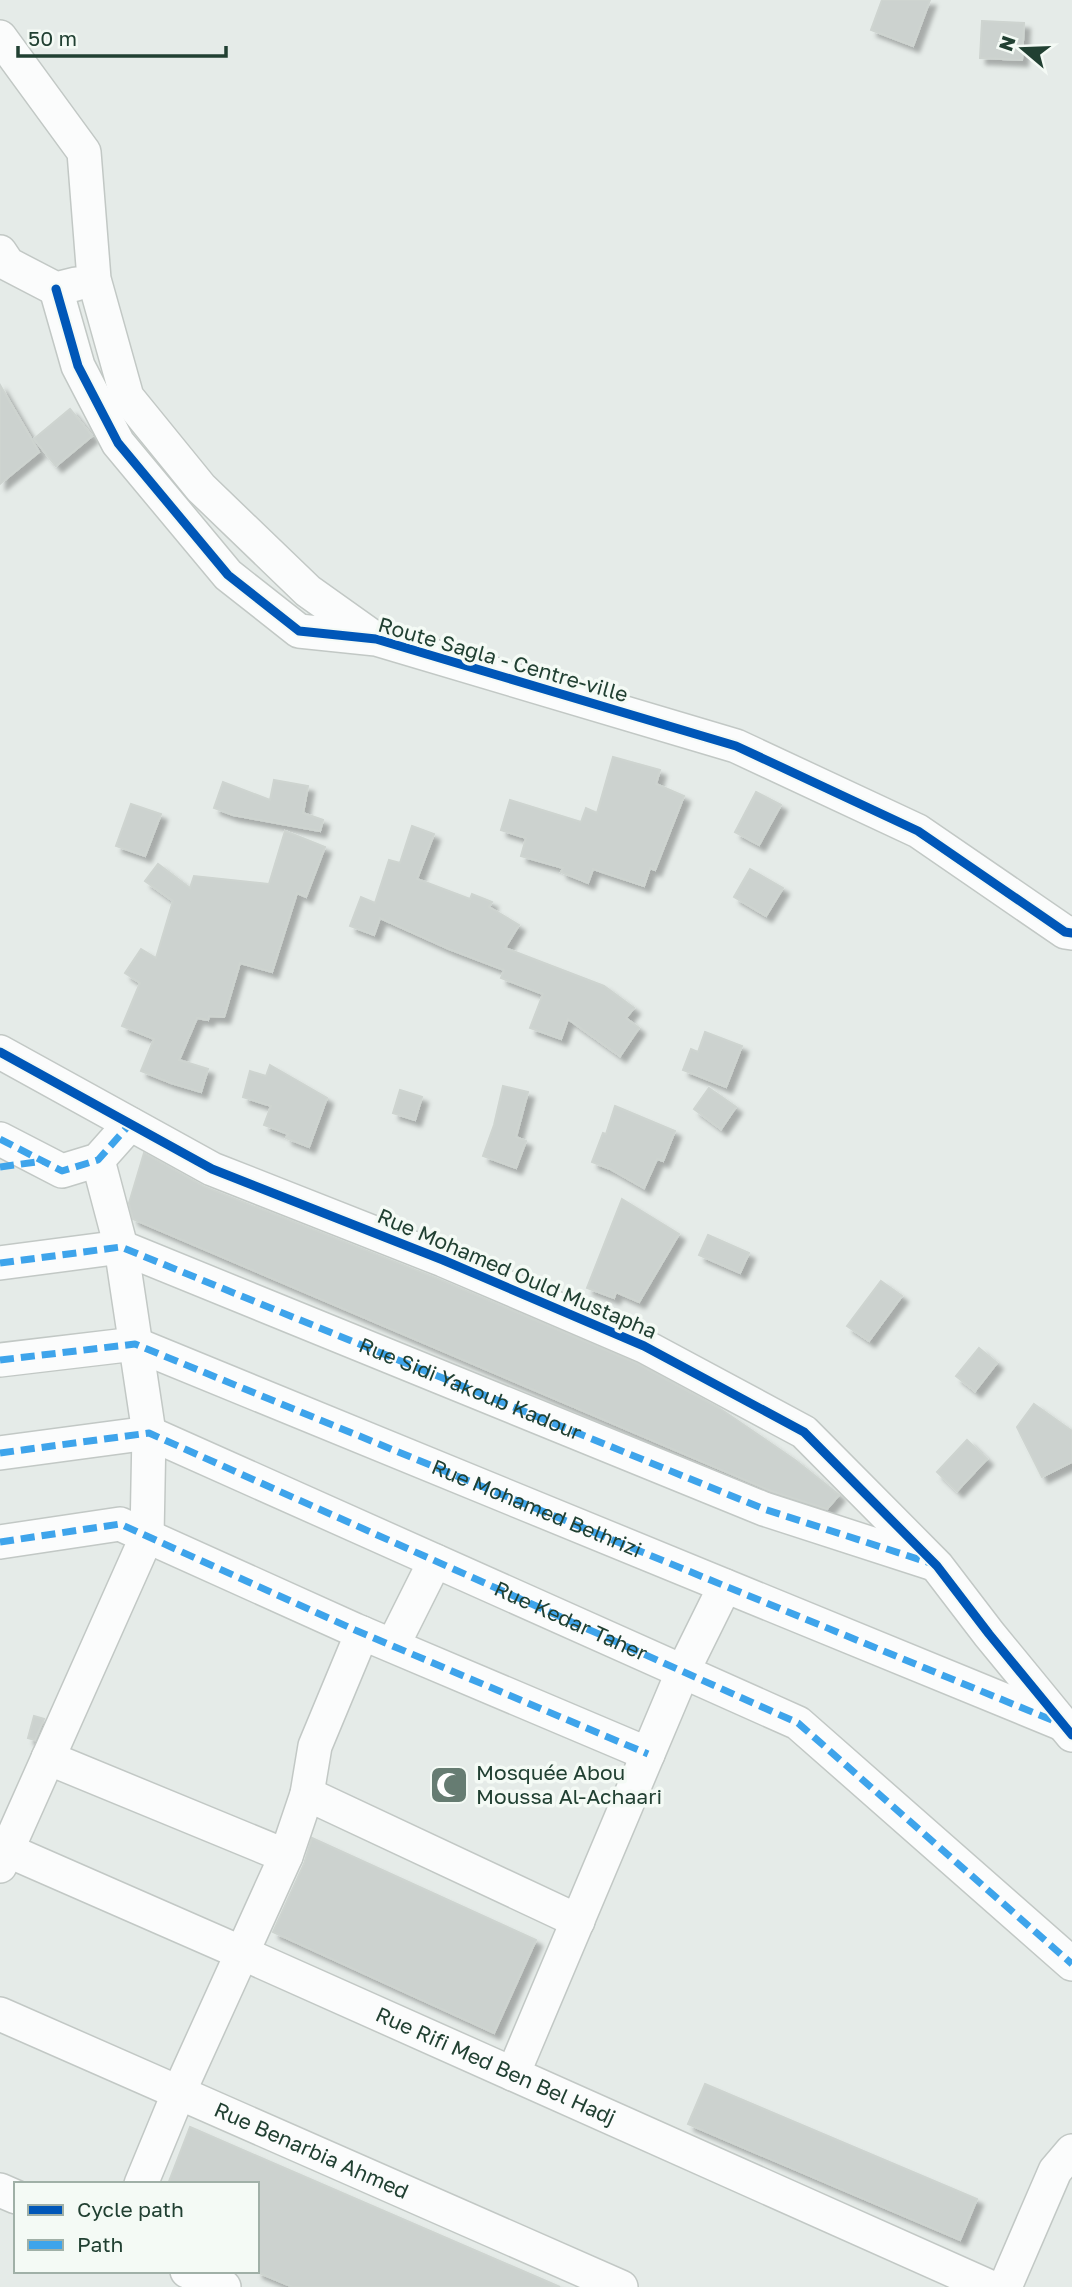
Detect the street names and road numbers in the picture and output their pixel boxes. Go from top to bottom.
street label: Route Sagla - Centre-ville [375,611,631,707]
street label: Rue Mohamed Ould Mustapha [374,1202,661,1344]
street label: Rue Sidi Yakoub Kadour [355,1331,586,1445]
street label: Rue Mohamed Belhrizi [428,1453,646,1562]
street label: Rue Kedar Taher [490,1575,651,1666]
street label: Rue Rifi Med Ben Bel Hadj [372,2000,620,2130]
street label: Rue Benarbia Ahmed [210,2096,413,2204]

